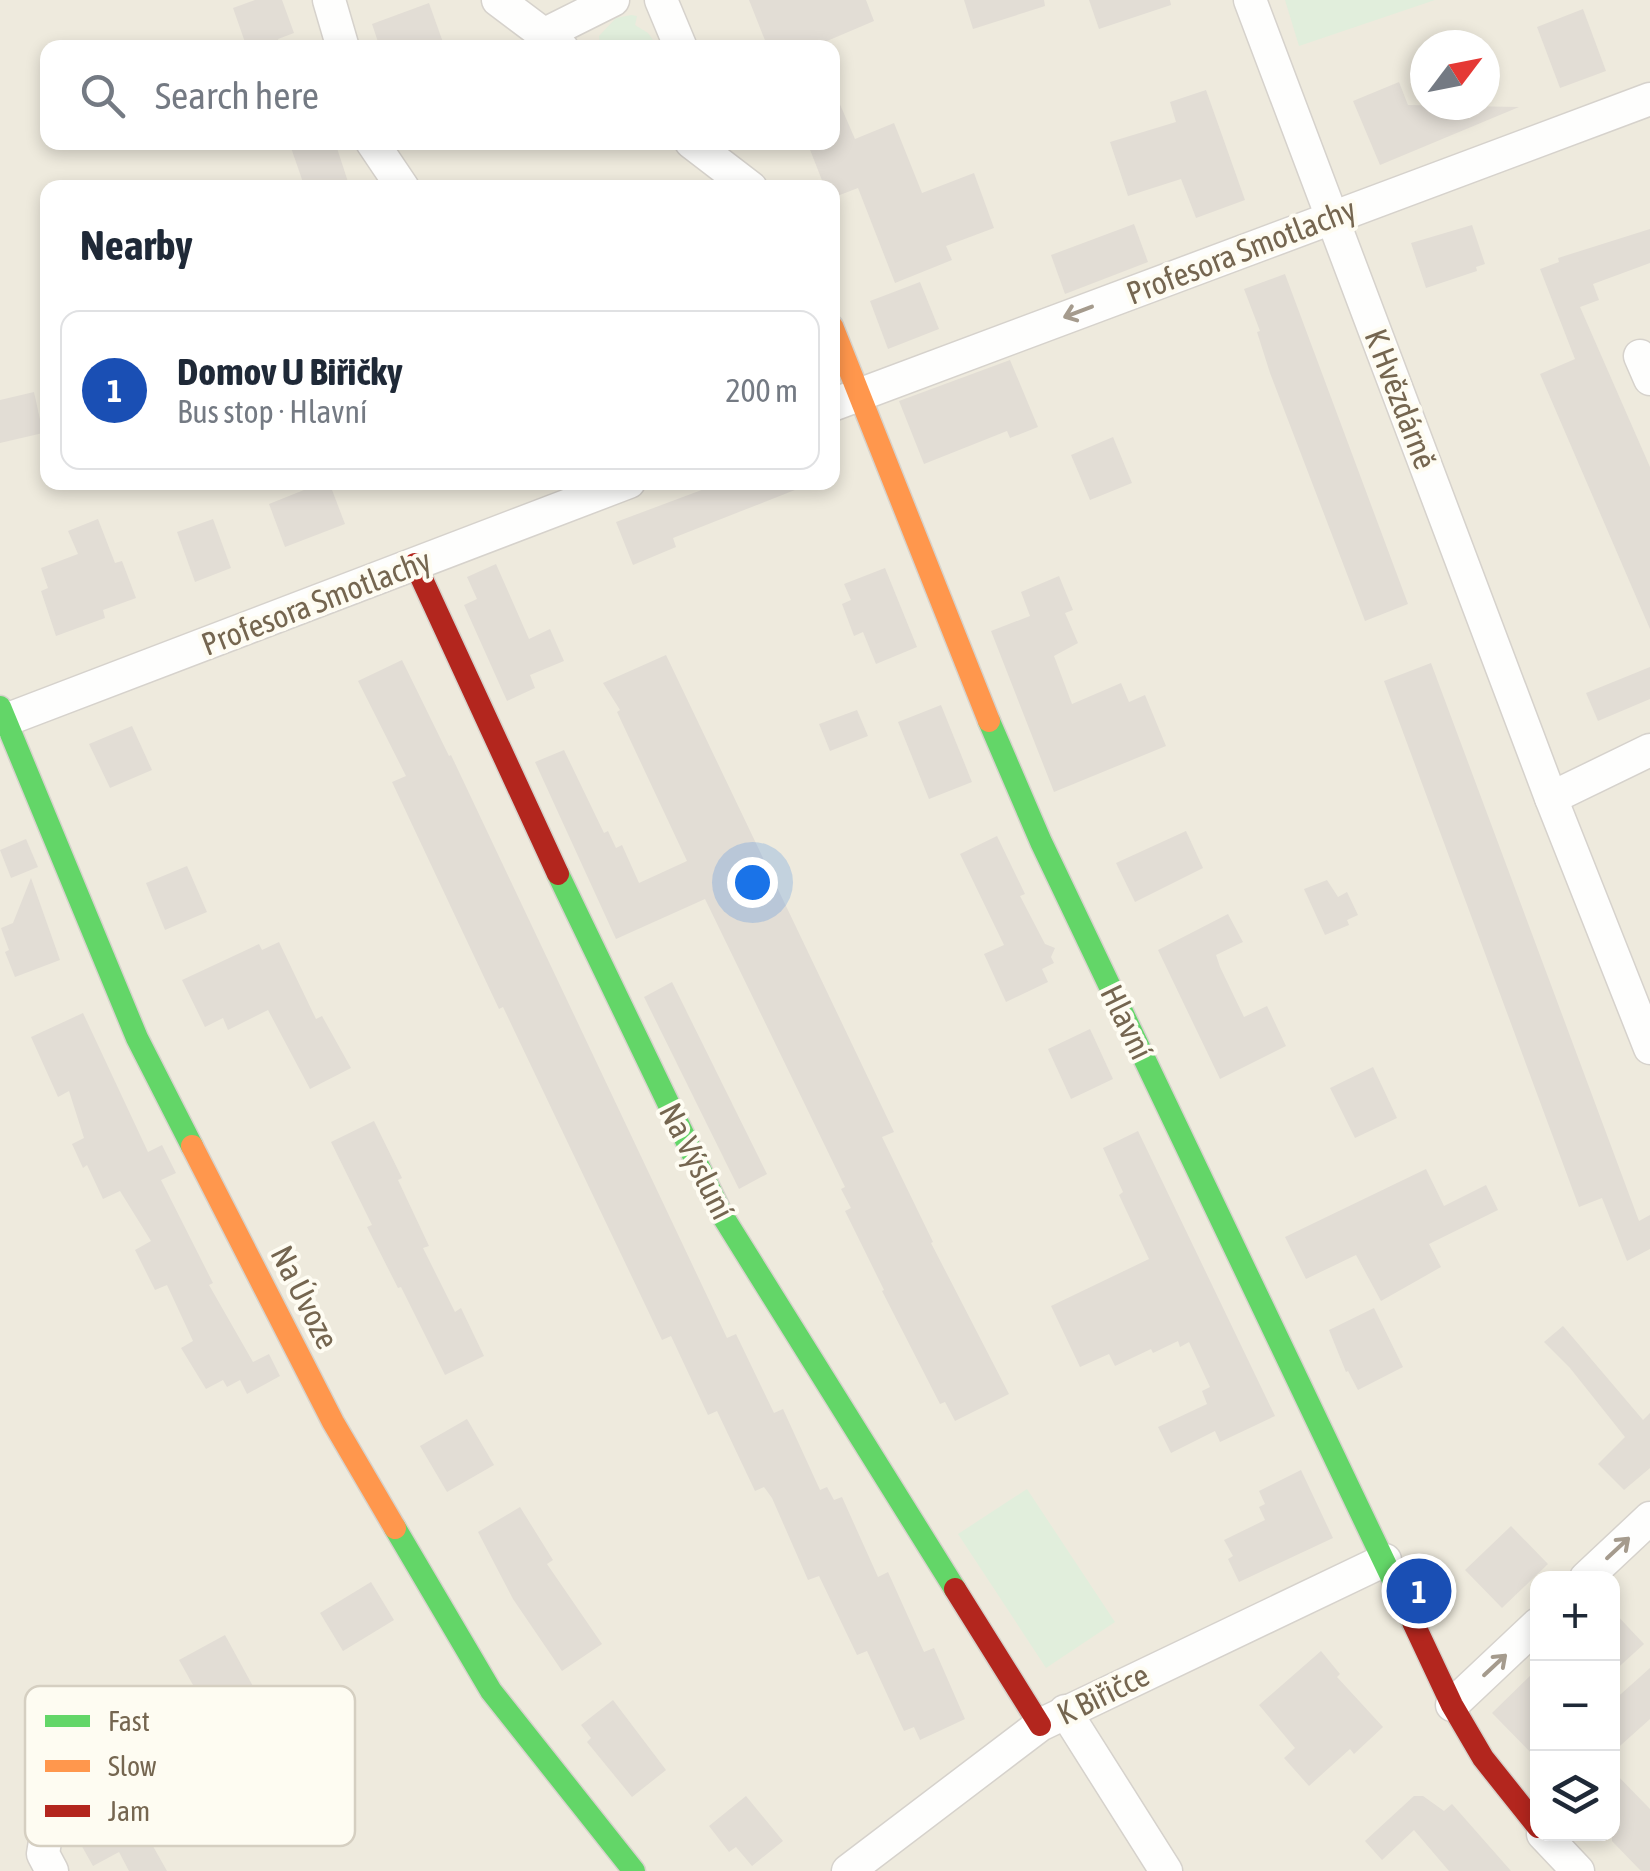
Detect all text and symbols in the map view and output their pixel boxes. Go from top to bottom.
north arrow [1410,30,1500,120]
search box [40,40,840,150]
icon: search [75,68,130,123]
text: Search here [155,74,319,117]
street label: Profesora Smotlachy [1121,190,1361,312]
text: Nearby [80,221,193,269]
one-way arrow [1063,304,1094,322]
street label: K Hvězdárně [1357,324,1445,474]
text: Domov U Biřičky [177,350,403,393]
text: 1 [107,372,122,409]
text: 200 m [725,372,798,409]
text: Bus stop · Hlavní [177,393,367,430]
street label: Profesora Smotlachy [196,541,436,663]
your location [727,857,778,908]
street label: Hlavní [1093,979,1161,1065]
street label: Na Výsluní [652,1097,742,1225]
street label: Na Úvoze [263,1239,347,1355]
one-way arrow [1605,1537,1630,1560]
pin: 1 [1386,1554,1452,1628]
map controls [1530,1571,1620,1841]
button: + [1530,1571,1620,1661]
one-way arrow [1482,1653,1506,1677]
street label: K Biřičce [1051,1656,1155,1732]
button: − [1530,1661,1620,1751]
legend [25,1686,355,1846]
text: Fast [108,1705,150,1737]
text: Slow [108,1750,157,1782]
button: layers [1530,1751,1620,1841]
text: Jam [108,1795,150,1827]

